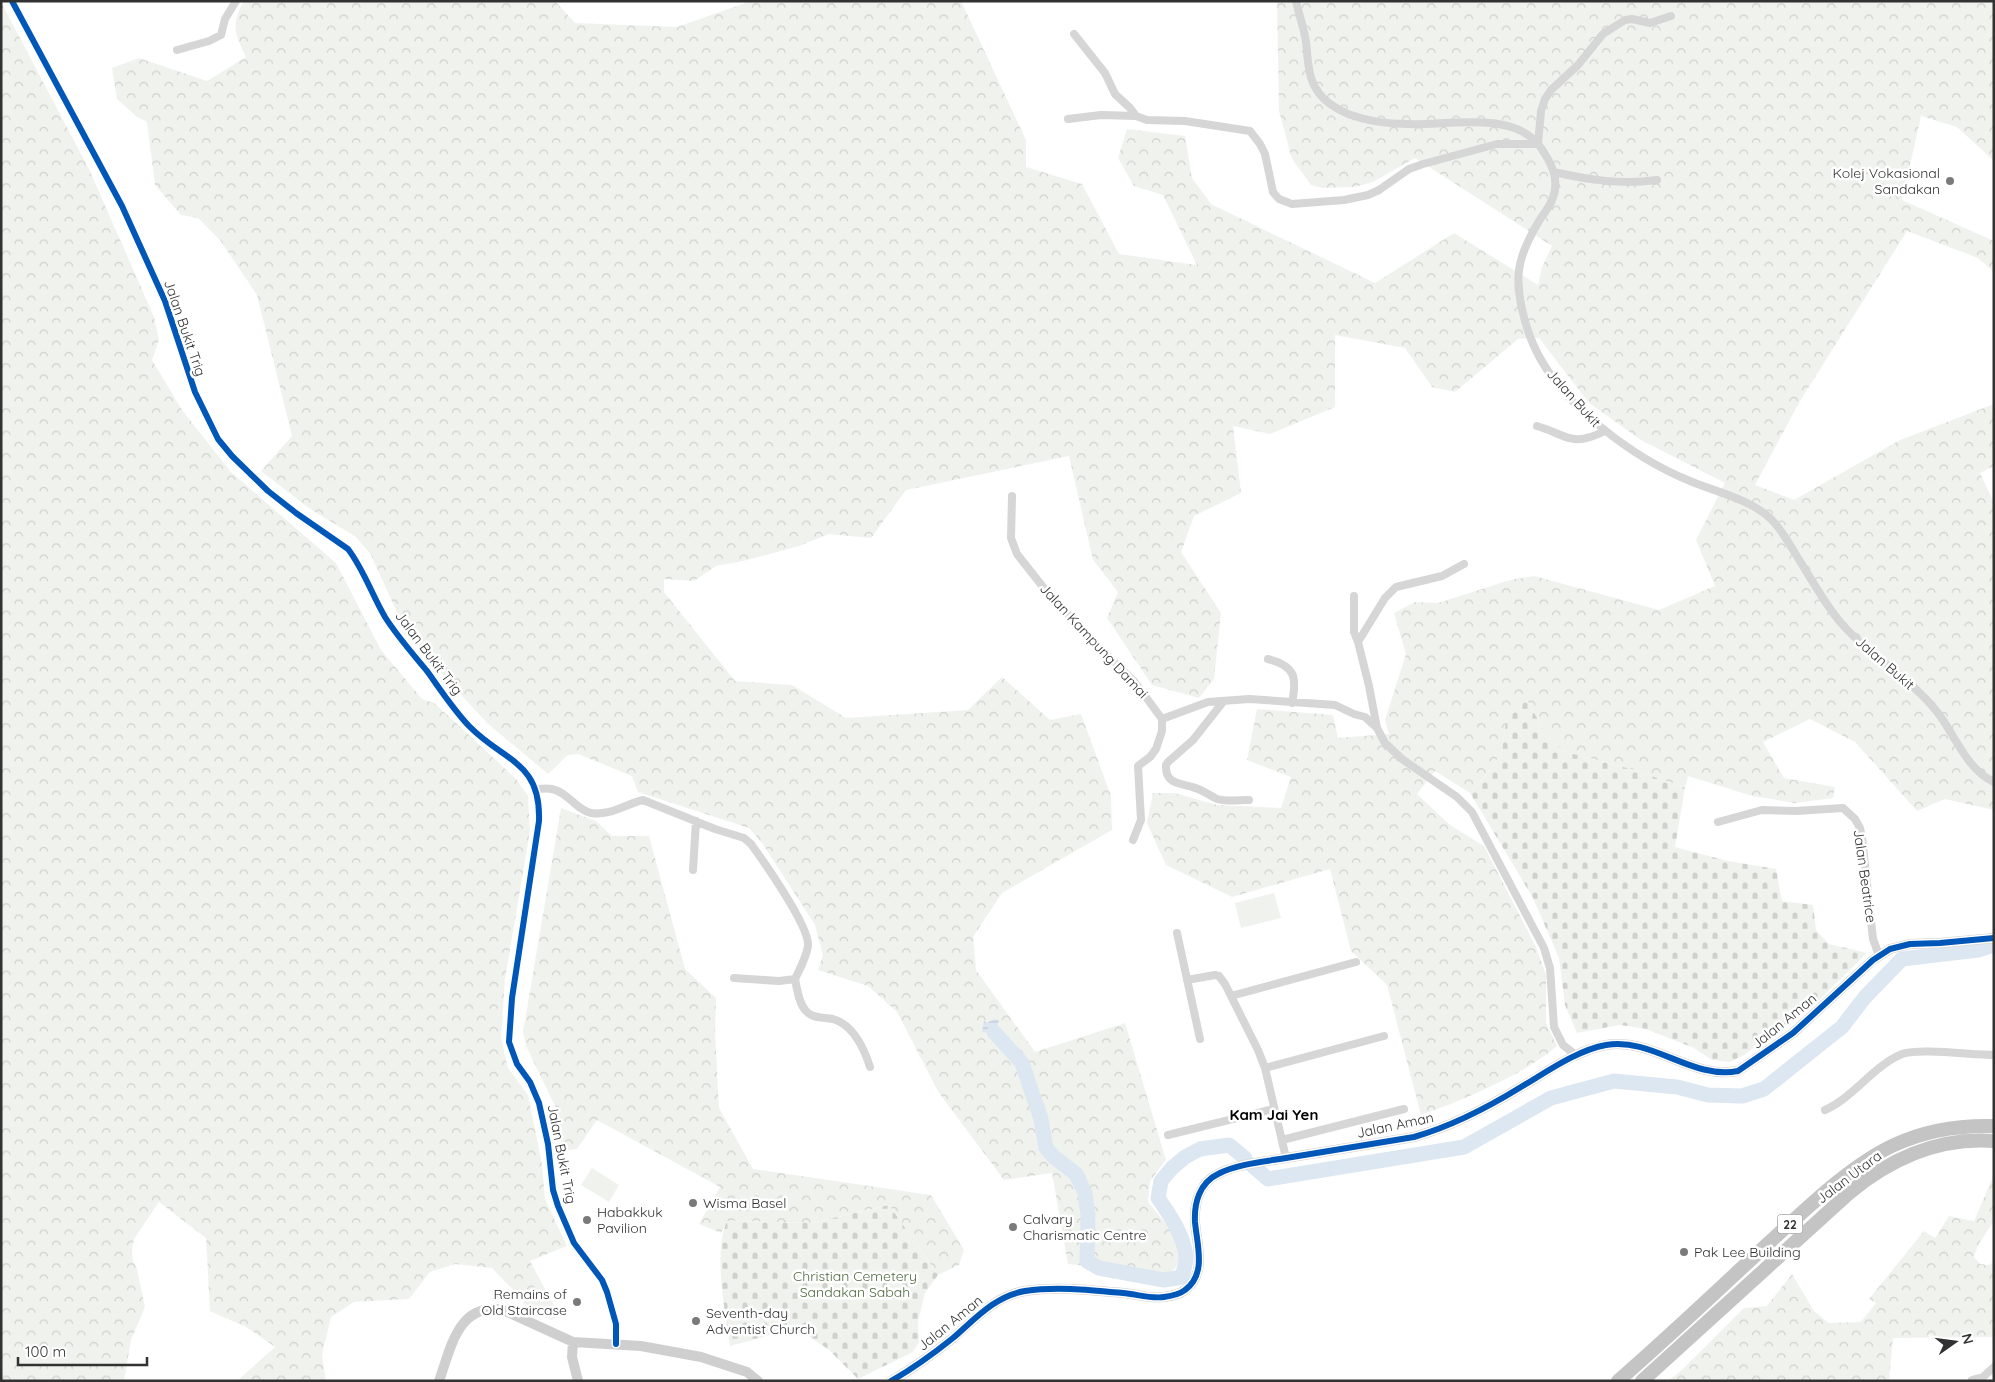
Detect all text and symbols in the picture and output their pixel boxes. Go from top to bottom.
place label: Kolej Vokasional Sandakan [1833,164,1940,198]
marker: Kolej Vokasional Sandakan [1944,175,1956,187]
street label: Jalan Bukit Trig [160,277,210,379]
street label: Jalan Bukit [1543,365,1605,431]
street label: Jalan Kampung Damai [1036,580,1152,702]
street label: Jalan Bukit Trig [391,607,467,699]
street label: Jalan Bukit [1852,632,1918,694]
street label: Jalan Beatrice [1850,828,1880,924]
street label: Jalan Aman [1748,989,1820,1053]
street label: Jalan Bukit Trig [544,1103,580,1205]
district label: Kam Jai Yen [1230,1105,1318,1124]
street label: Jalan Aman [1355,1108,1435,1142]
street label: Jalan Utara [1813,1147,1885,1207]
place label: Wisma Basel [703,1194,786,1212]
marker: Wisma Basel [687,1197,699,1209]
place label: Habakkuk Pavilion [597,1203,663,1237]
place label: Calvary Charismatic Centre [1023,1210,1147,1244]
marker: Habakkuk Pavilion [581,1214,593,1226]
road number: 22 [1778,1214,1802,1234]
marker: Calvary Charismatic Centre [1007,1221,1019,1233]
place label: Pak Lee Building [1694,1243,1801,1261]
marker: Pak Lee Building [1678,1246,1690,1258]
park label: Christian Cemetery Sandakan Sabah [793,1267,917,1301]
place label: Remains of Old Staircase [482,1285,567,1319]
street label: Jalan Aman [914,1291,986,1355]
marker: Remains of Old Staircase [571,1296,583,1308]
place label: Seventh-day Adventist Church [706,1304,815,1338]
marker: Seventh-day Adventist Church [690,1315,702,1327]
north arrow [1930,1317,1980,1367]
text: N [1958,1332,1978,1346]
scale bar [18,1334,146,1366]
text: 100 m [25,1342,66,1361]

